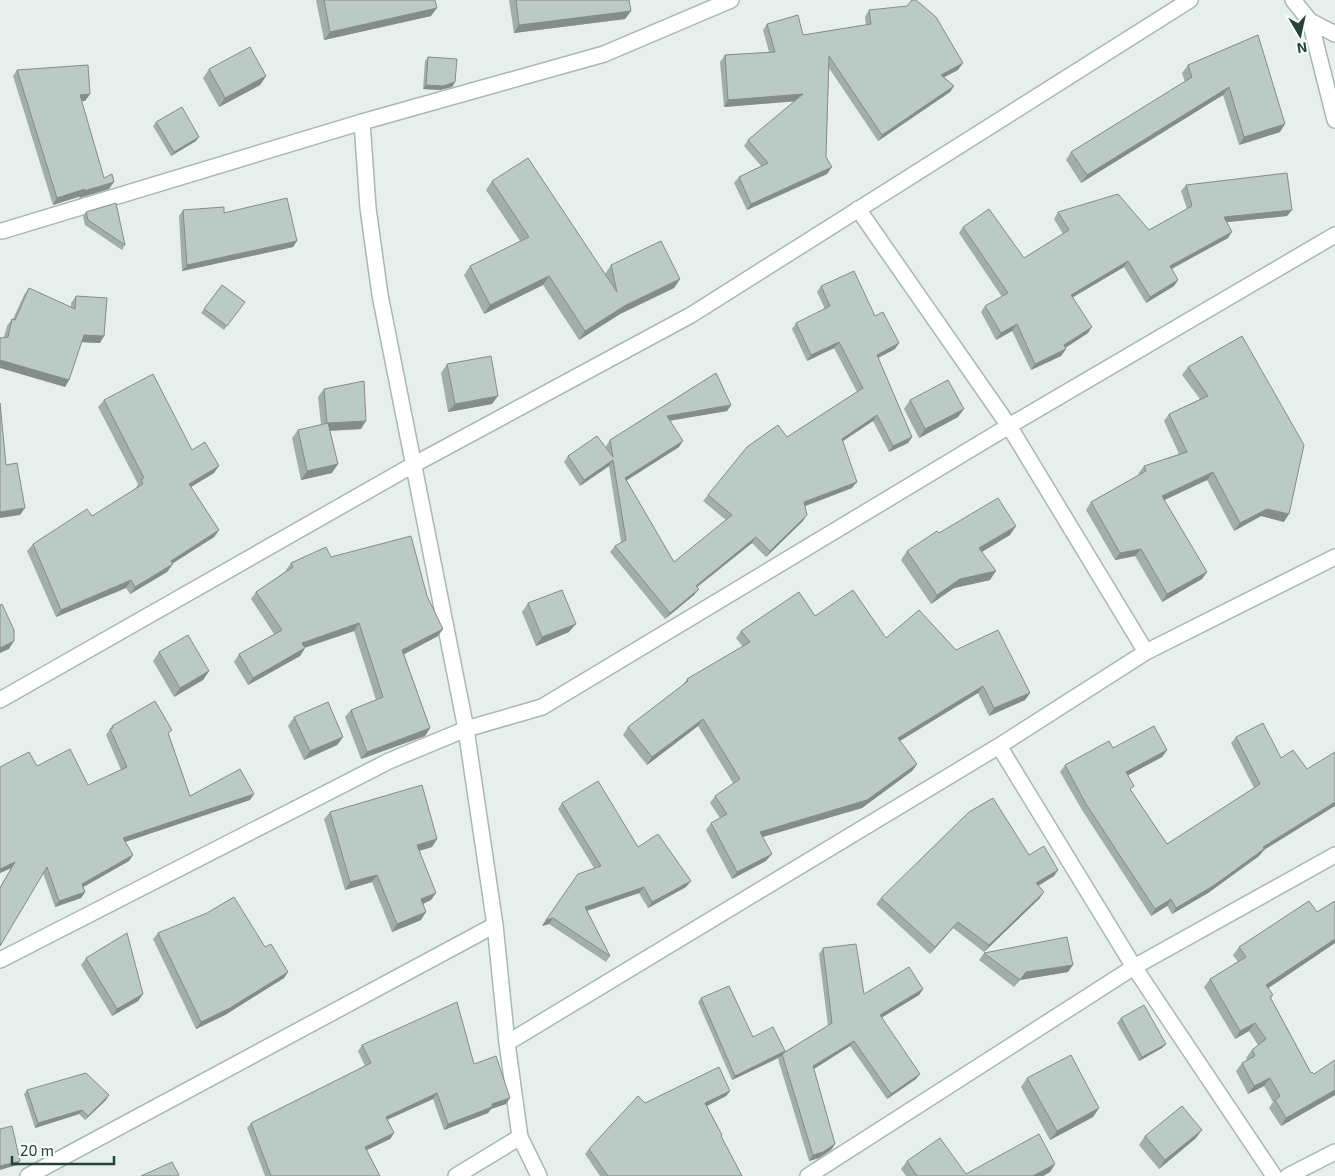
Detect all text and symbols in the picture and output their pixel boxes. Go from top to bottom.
north arrow [1275,10,1325,60]
text: N [1296,39,1308,58]
scale bar [12,1134,115,1166]
text: 20 m [20,1141,54,1159]

